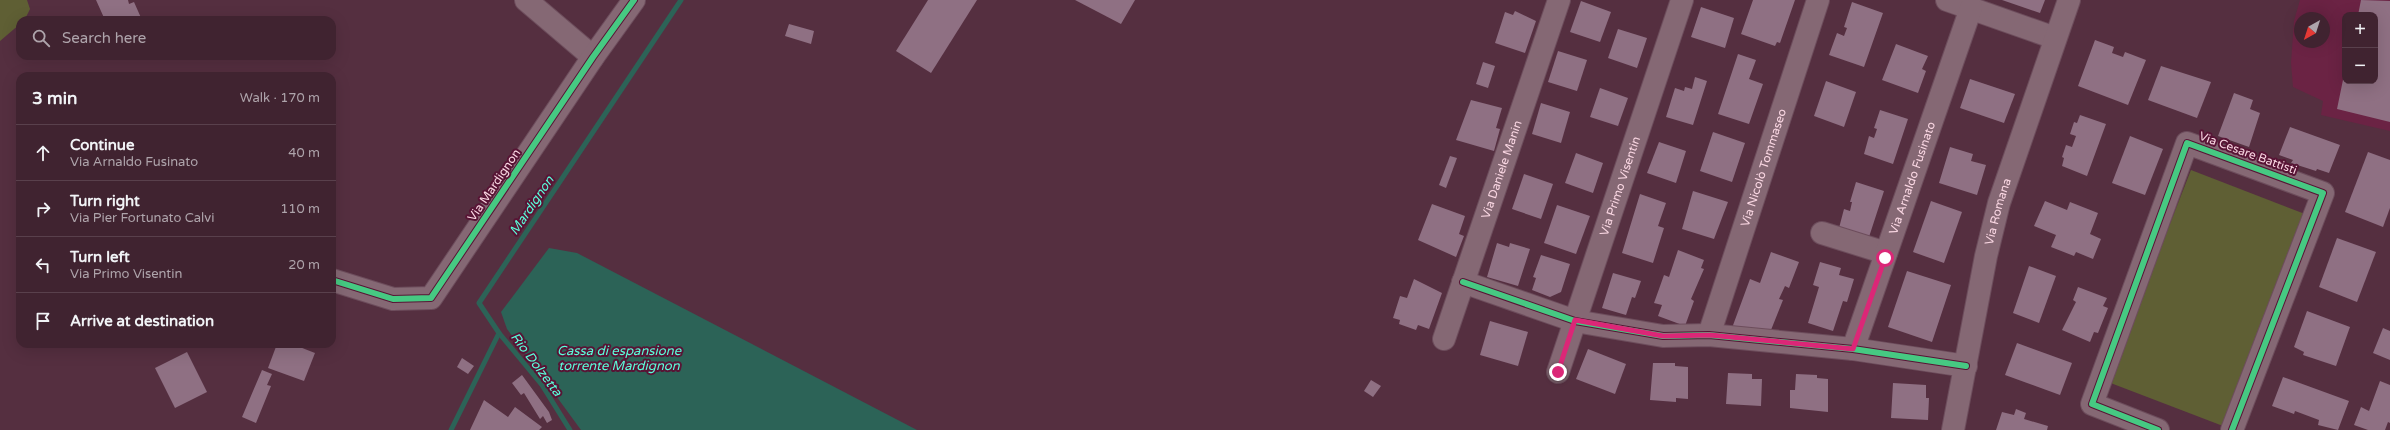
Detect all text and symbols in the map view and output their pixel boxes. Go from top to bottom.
north arrow [2294,12,2330,48]
map controls [2342,12,2378,84]
button: + [2342,12,2378,48]
search box [16,16,336,60]
icon: search [30,27,52,49]
text: Search here [62,29,146,47]
button: − [2342,48,2378,84]
text: 3 min [32,88,77,109]
text: Walk · 170 m [240,90,320,106]
street label: Via Nicolò Tommaseo [1738,107,1789,228]
street label: Via Daniele Manin [1478,119,1525,220]
street label: Via Arnaldo Fusinato [1886,120,1938,236]
street label: Via Cesare Battisti [2197,129,2299,177]
street label: Via Primo Visentin [1597,135,1643,238]
text: Continue [70,136,134,154]
icon: ahead [32,142,54,164]
text: 40 m [288,145,320,161]
street label: Via Mardignon [465,146,523,224]
text: Via Arnaldo Fusinato [70,154,198,170]
water label: Mardignon [506,172,558,238]
street label: Via Romana [1982,176,2014,246]
text: Turn right [70,192,140,210]
icon: right [32,198,54,220]
text: 110 m [280,201,320,217]
text: Via Pier Fortunato Calvi [70,210,214,226]
text: Turn left [70,248,130,266]
route start [1876,249,1894,267]
icon: left [32,254,54,276]
text: 20 m [288,257,320,273]
text: Via Primo Visentin [70,266,183,282]
icon: arrive [32,310,54,332]
text: Arrive at destination [70,312,214,330]
water label: Rio Dolzetta [507,330,566,400]
water label: Cassa di espansione torrente Mardignon [557,343,682,374]
route end [1549,363,1567,381]

